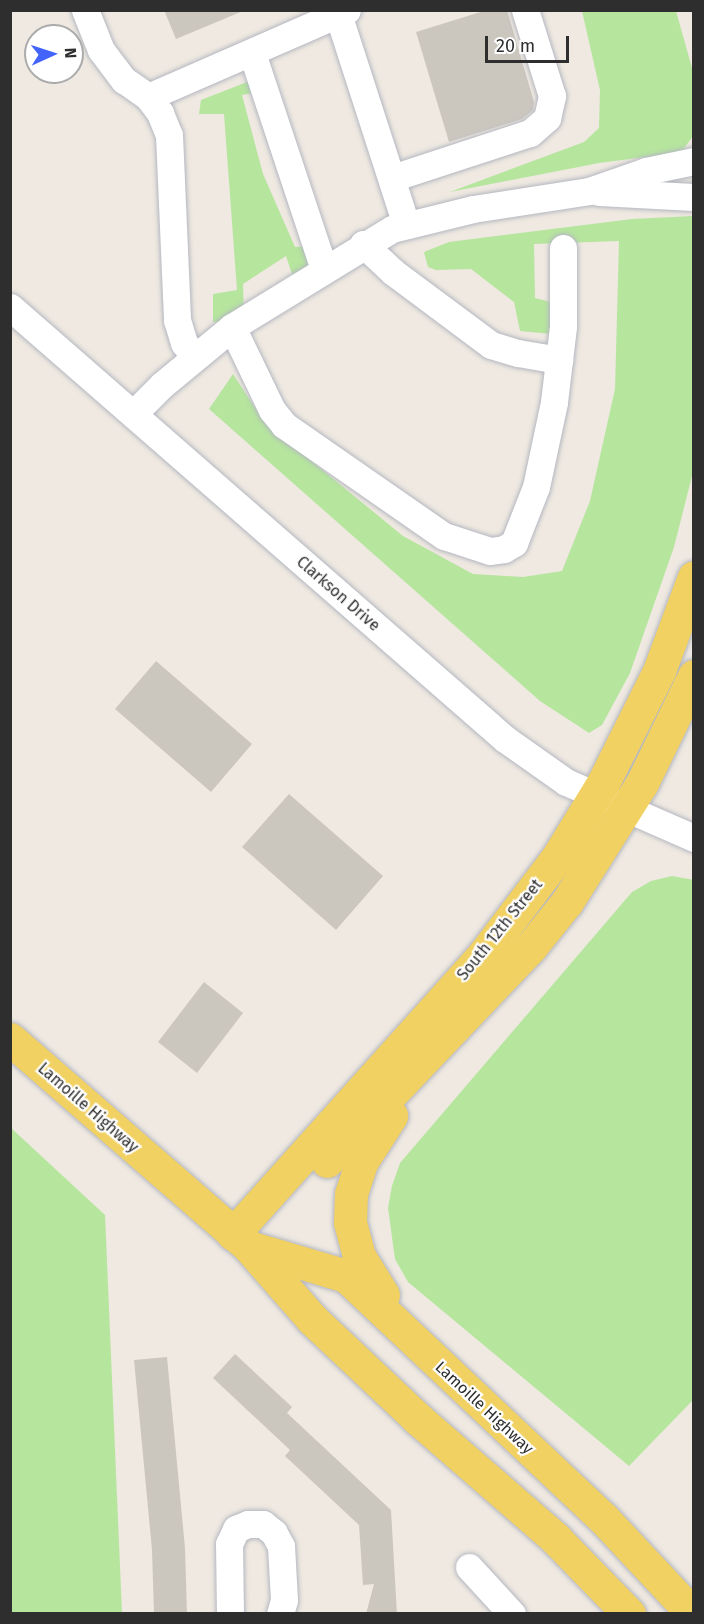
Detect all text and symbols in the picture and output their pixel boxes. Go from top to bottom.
north arrow [24,24,84,84]
scale bar [488,24,572,62]
text: 20 m [496,35,535,57]
text: N [61,47,80,59]
street label: Clarkson Drive [292,553,384,635]
street label: South 12th Street [453,876,547,984]
street label: Lamoille Highway [34,1059,142,1157]
street label: Lamoille Highway [431,1358,537,1458]

